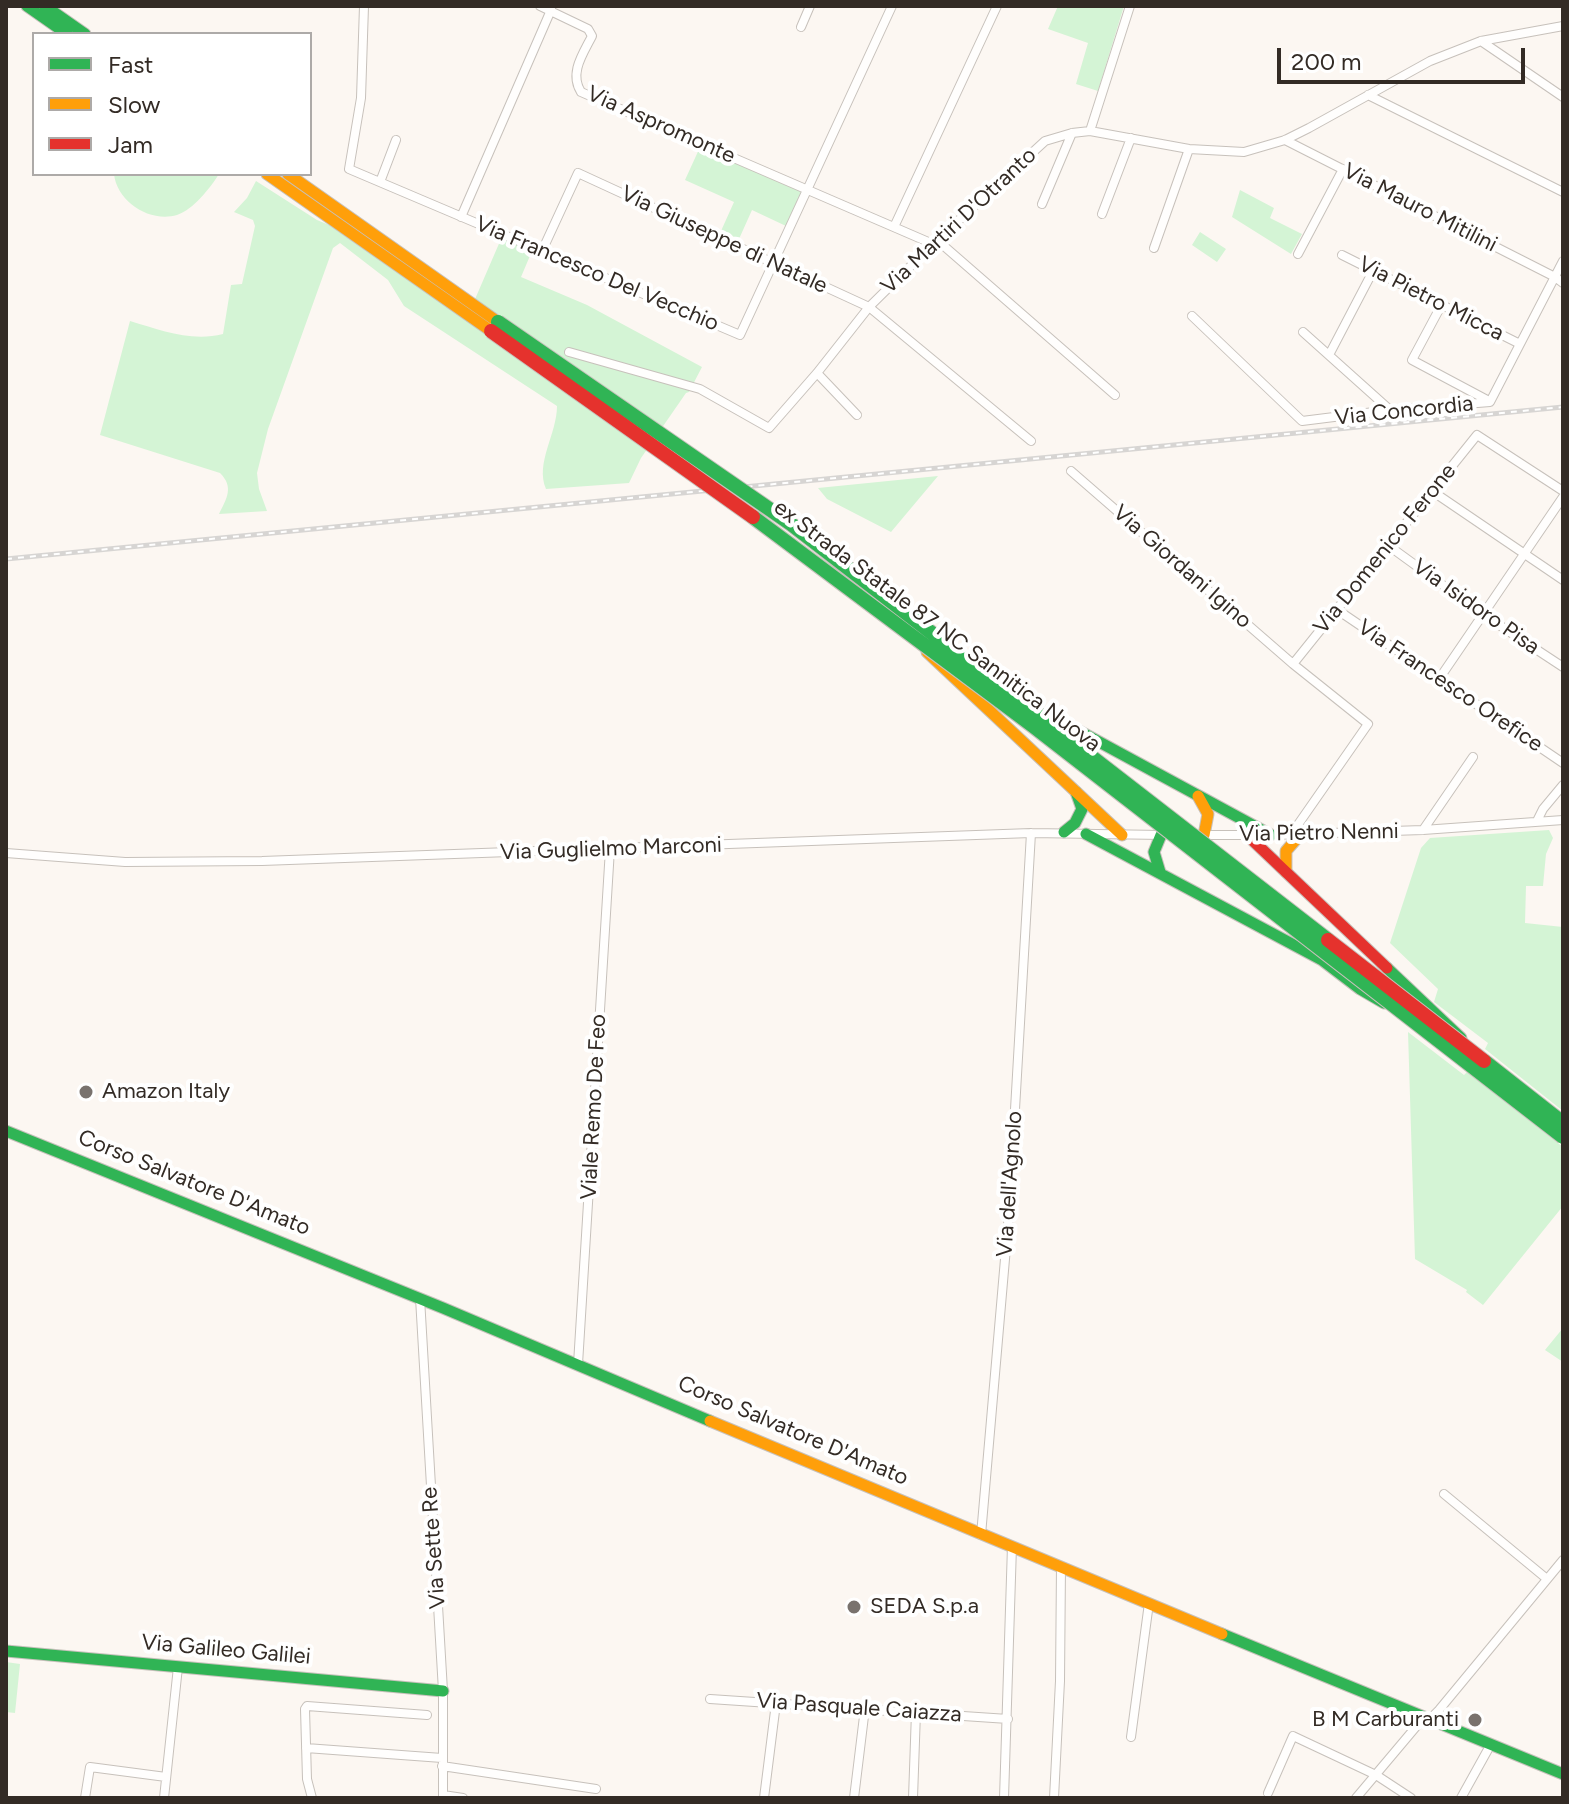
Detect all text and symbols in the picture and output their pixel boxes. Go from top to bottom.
legend [32,32,312,176]
scale bar [1281,32,1529,82]
text: 200 m [1291,47,1362,76]
text: Fast [108,50,153,79]
street label: Via Aspromonte [583,81,739,169]
text: Slow [108,90,160,119]
text: Jam [108,130,153,159]
street label: Via Martiri D'Otranto [876,142,1042,300]
street label: Via Mauro Mitilini [1339,158,1501,258]
street label: Via Giuseppe di Natale [617,181,831,299]
street label: Via Francesco Del Vecchio [471,211,723,337]
street label: Via Pietro Micca [1354,251,1508,347]
street label: Via Concordia [1333,391,1475,431]
street label: Via Domenico Ferone [1308,459,1462,639]
street label: ex Strada Statale 87 NC Sannitica Nuova [768,494,1106,758]
street label: Via Giordani Igino [1107,500,1257,634]
street label: Via Isidoro Pisa [1407,553,1545,661]
street label: Via Francesco Orefice [1352,614,1548,758]
street label: Via Pietro Nenni [1239,818,1399,848]
street label: Via Guglielmo Marconi [500,832,722,866]
street label: Viale Remo De Feo [576,1014,612,1200]
place label: Amazon Italy [102,1079,230,1105]
marker: Amazon Italy [77,1083,95,1101]
street label: Via dell'Agnolo [992,1110,1028,1258]
street label: Corso Salvatore D'Amato [74,1124,314,1242]
street label: Corso Salvatore D'Amato [674,1370,912,1492]
street label: Via Sette Re [417,1486,451,1610]
place label: SEDA S.p.a [870,1594,979,1620]
marker: SEDA S.p.a [845,1598,863,1616]
street label: Via Galileo Galilei [140,1629,312,1671]
street label: Via Pasquale Caiazza [755,1688,963,1728]
place label: B M Carburanti [1312,1707,1459,1733]
marker: B M Carburanti [1466,1711,1484,1729]

